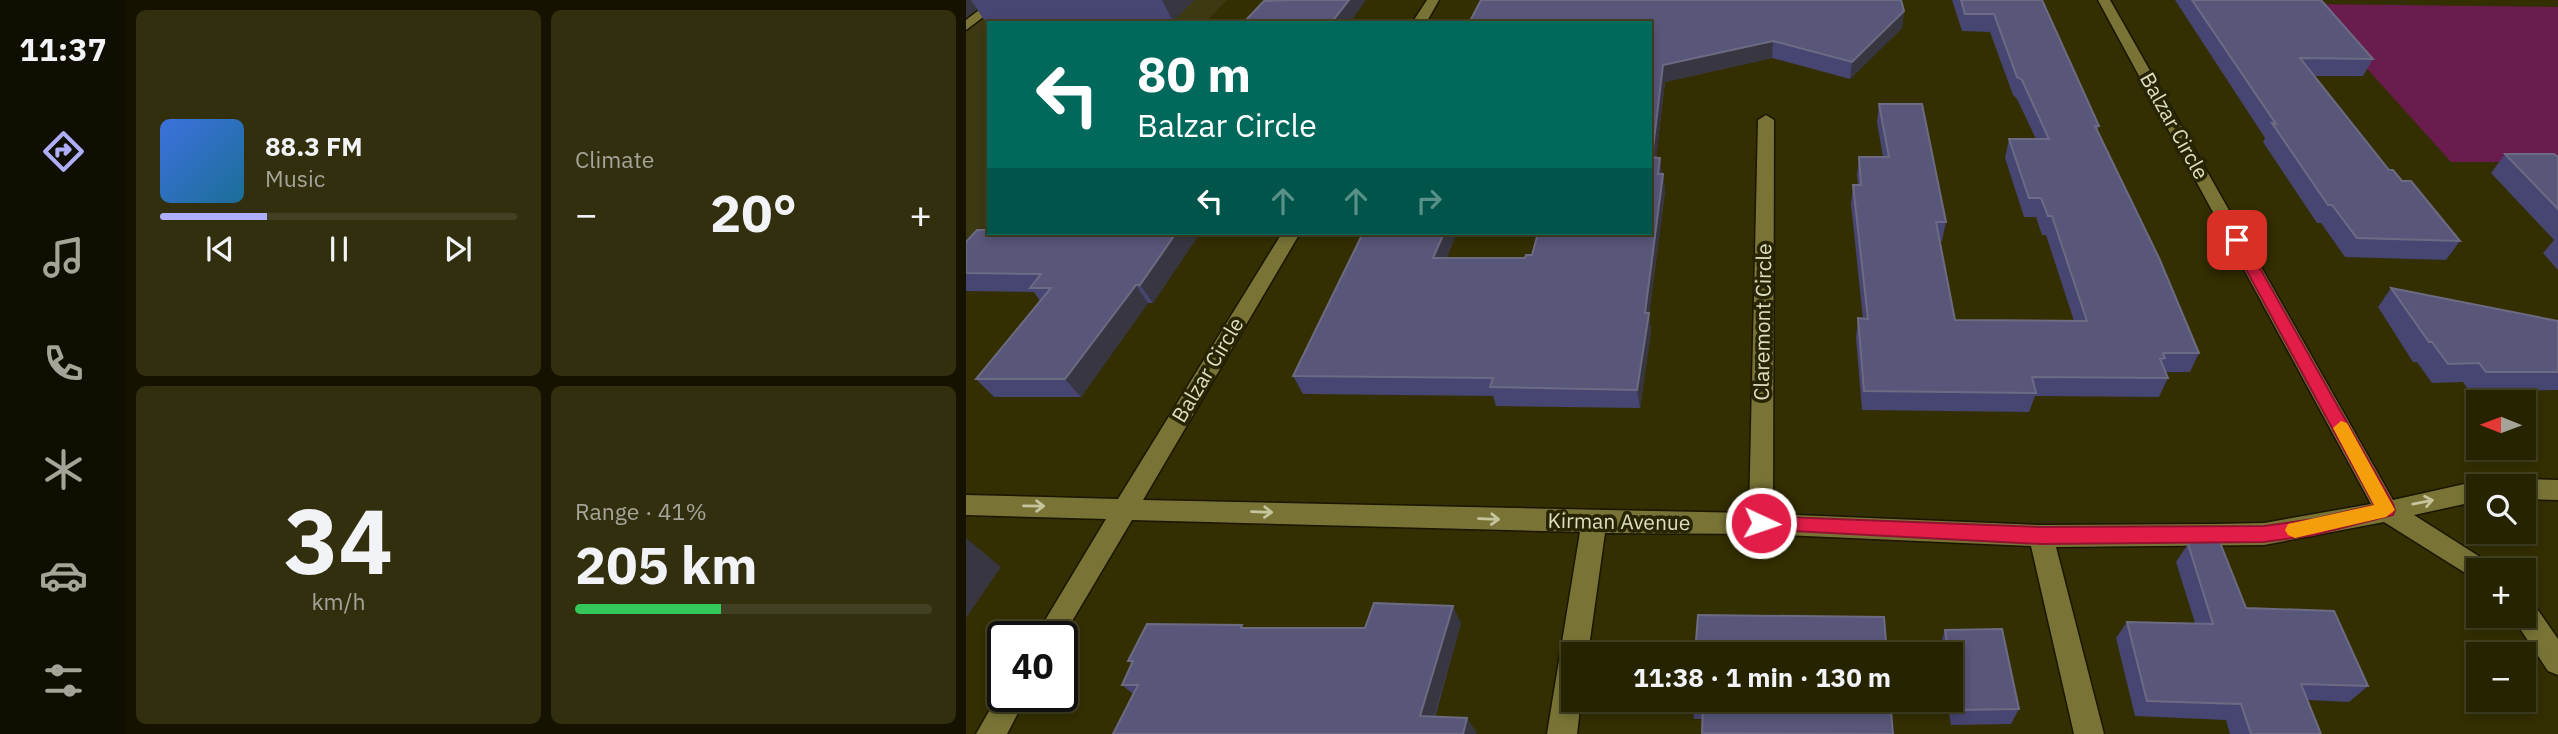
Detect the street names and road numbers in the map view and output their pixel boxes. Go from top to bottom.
street label: Balzar Circle [2134,67,2216,184]
street label: Claremont Circle [1747,243,1777,401]
street label: Balzar Circle [1165,312,1250,427]
street label: Kirman Avenue [1547,506,1691,536]

